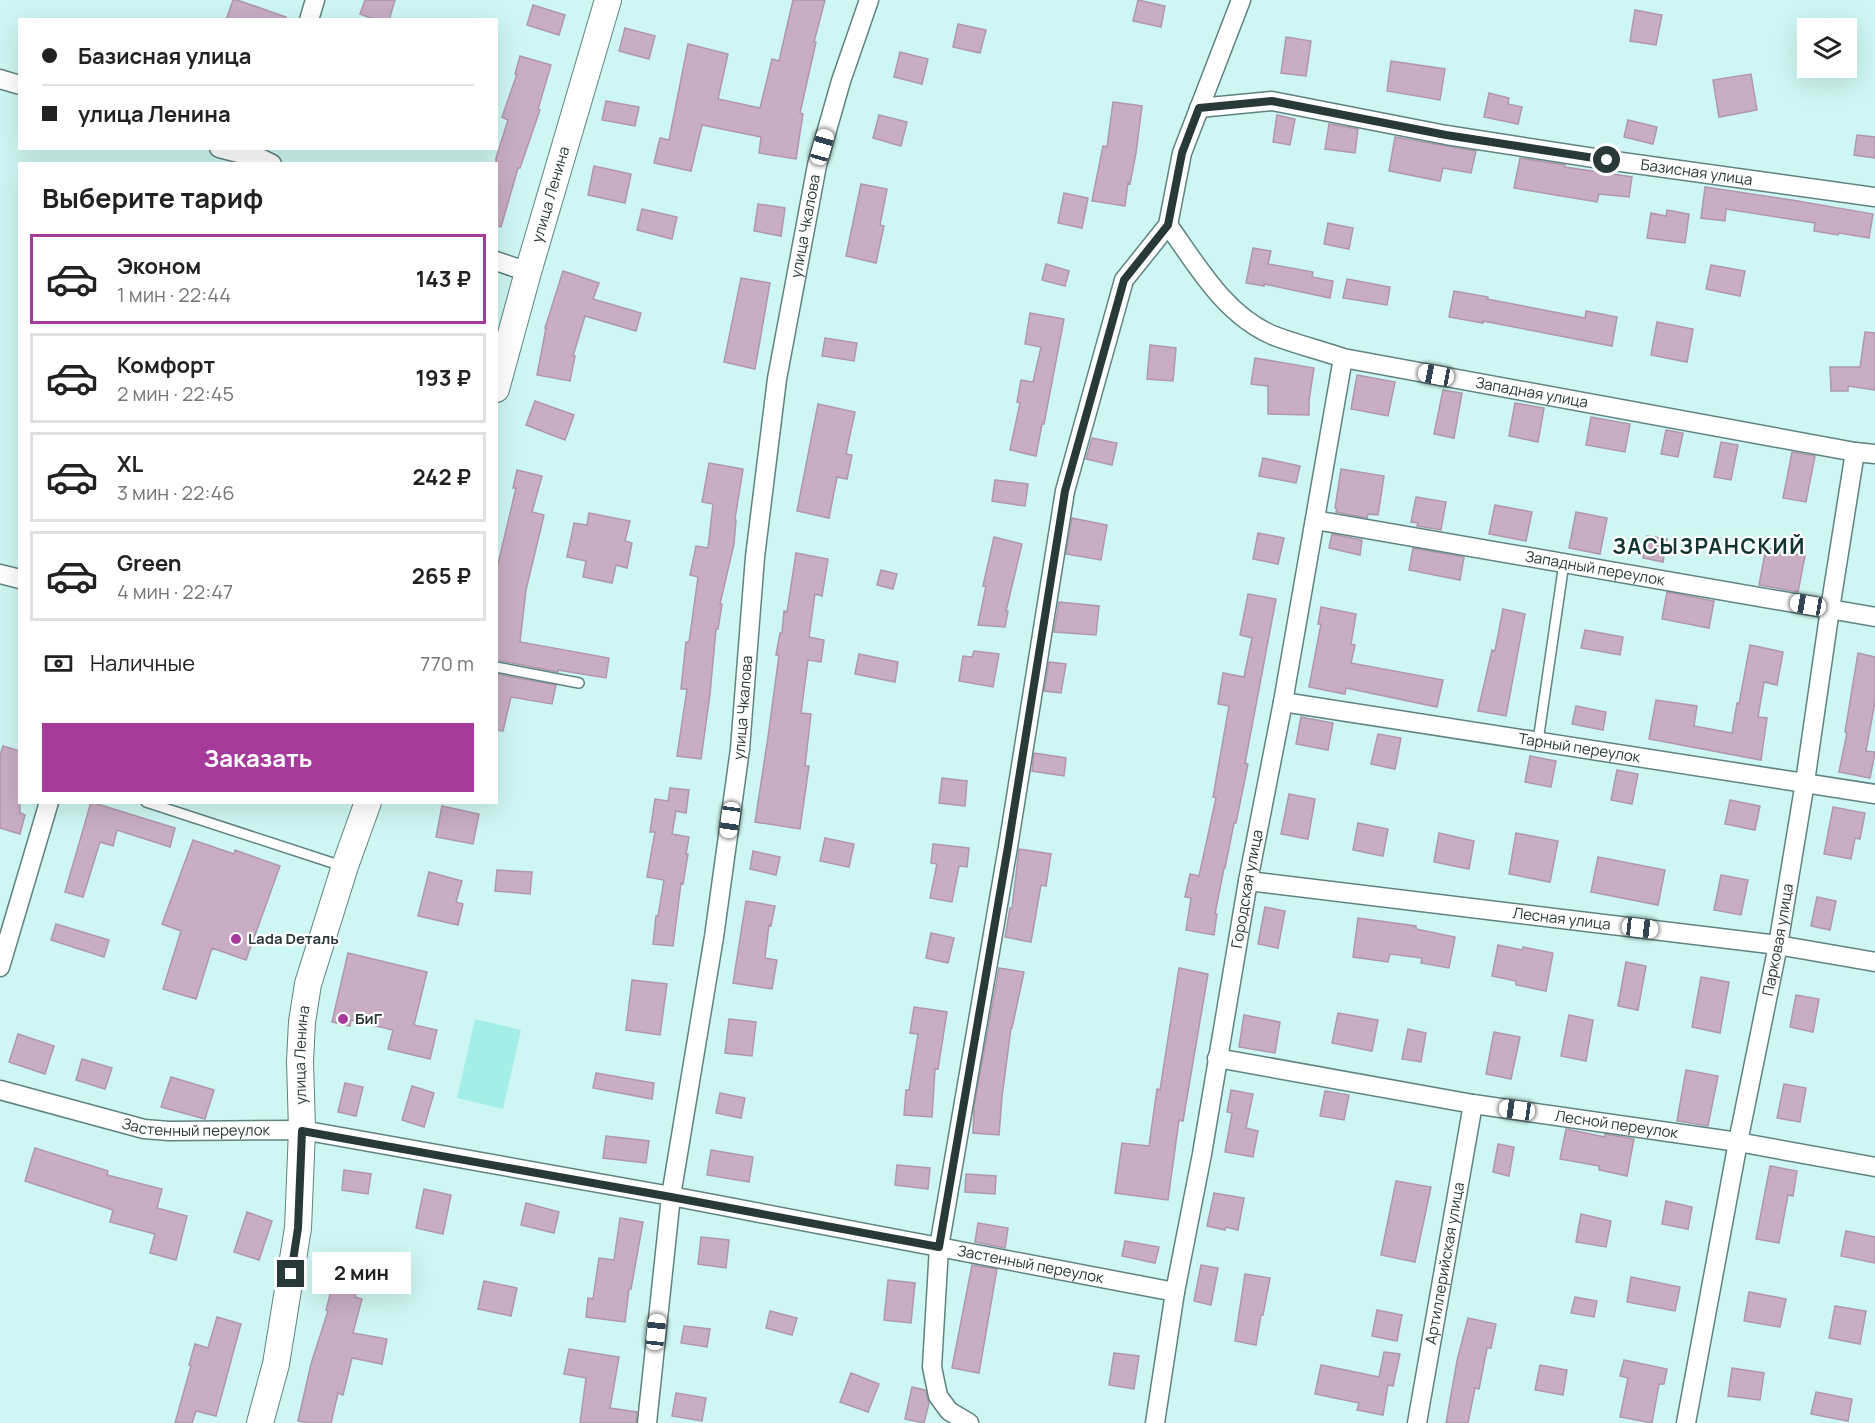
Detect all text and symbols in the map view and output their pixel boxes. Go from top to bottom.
map controls [1797,18,1857,78]
button: layers [1797,18,1857,78]
text: Базисная улица [78,41,251,71]
text: улица Ленина [78,99,231,129]
car [808,127,836,167]
street label: улица Ленина [526,144,574,245]
route start [1593,146,1620,173]
street label: Базисная улица [1639,154,1754,190]
street label: улица Чкалова [785,173,825,280]
text: Выберите тариф [42,179,263,216]
text: Эконом [117,251,201,281]
icon: car [45,252,99,306]
text: 143 ₽ [416,264,471,294]
text: 1 мин · 22:44 [117,281,231,308]
text: Комфорт [117,350,215,380]
icon: car [45,351,99,405]
text: 193 ₽ [415,363,471,393]
car [1417,363,1455,387]
street label: Западная улица [1474,372,1590,413]
text: 2 мин · 22:45 [117,380,234,407]
text: XL [117,449,143,479]
icon: car [45,450,99,504]
text: 242 ₽ [412,462,471,492]
text: 3 мин · 22:46 [117,479,235,506]
district label: ЗАСЫЗРАНСКИЙ [1612,532,1806,560]
street label: Западный переулок [1524,546,1667,590]
text: Green [117,548,182,578]
icon: car [45,549,99,603]
text: 265 ₽ [412,561,471,591]
text: 4 мин · 22:47 [117,578,233,605]
car [1789,593,1827,617]
icon: cash [42,647,75,680]
text: Наличные [90,648,195,678]
text: 770 m [420,650,474,677]
street label: улица Чкалова [728,655,757,761]
button: Заказать [42,723,474,792]
street label: Тарный переулок [1517,728,1642,767]
car [719,801,741,839]
street label: Городская улица [1226,828,1268,950]
street label: Парковая улица [1757,882,1798,998]
street label: Лесная улица [1512,902,1612,935]
car [1621,917,1659,939]
place label: Lada Dеталь [248,928,339,949]
marker: Lada Dеталь [229,932,243,946]
street label: улица Ленина [289,1004,314,1105]
place label: БиГ [355,1008,383,1029]
marker: БиГ [336,1012,350,1026]
car [1498,1099,1536,1121]
street label: Лесной переулок [1553,1105,1680,1143]
street label: Застенный переулок [120,1113,271,1141]
street label: Артиллерийская улица [1420,1181,1469,1346]
street label: Застенный переулок [956,1240,1106,1288]
callout: 2 мин [312,1253,411,1295]
text: 2 мин [334,1259,389,1286]
route end [277,1260,304,1287]
car [645,1313,667,1351]

